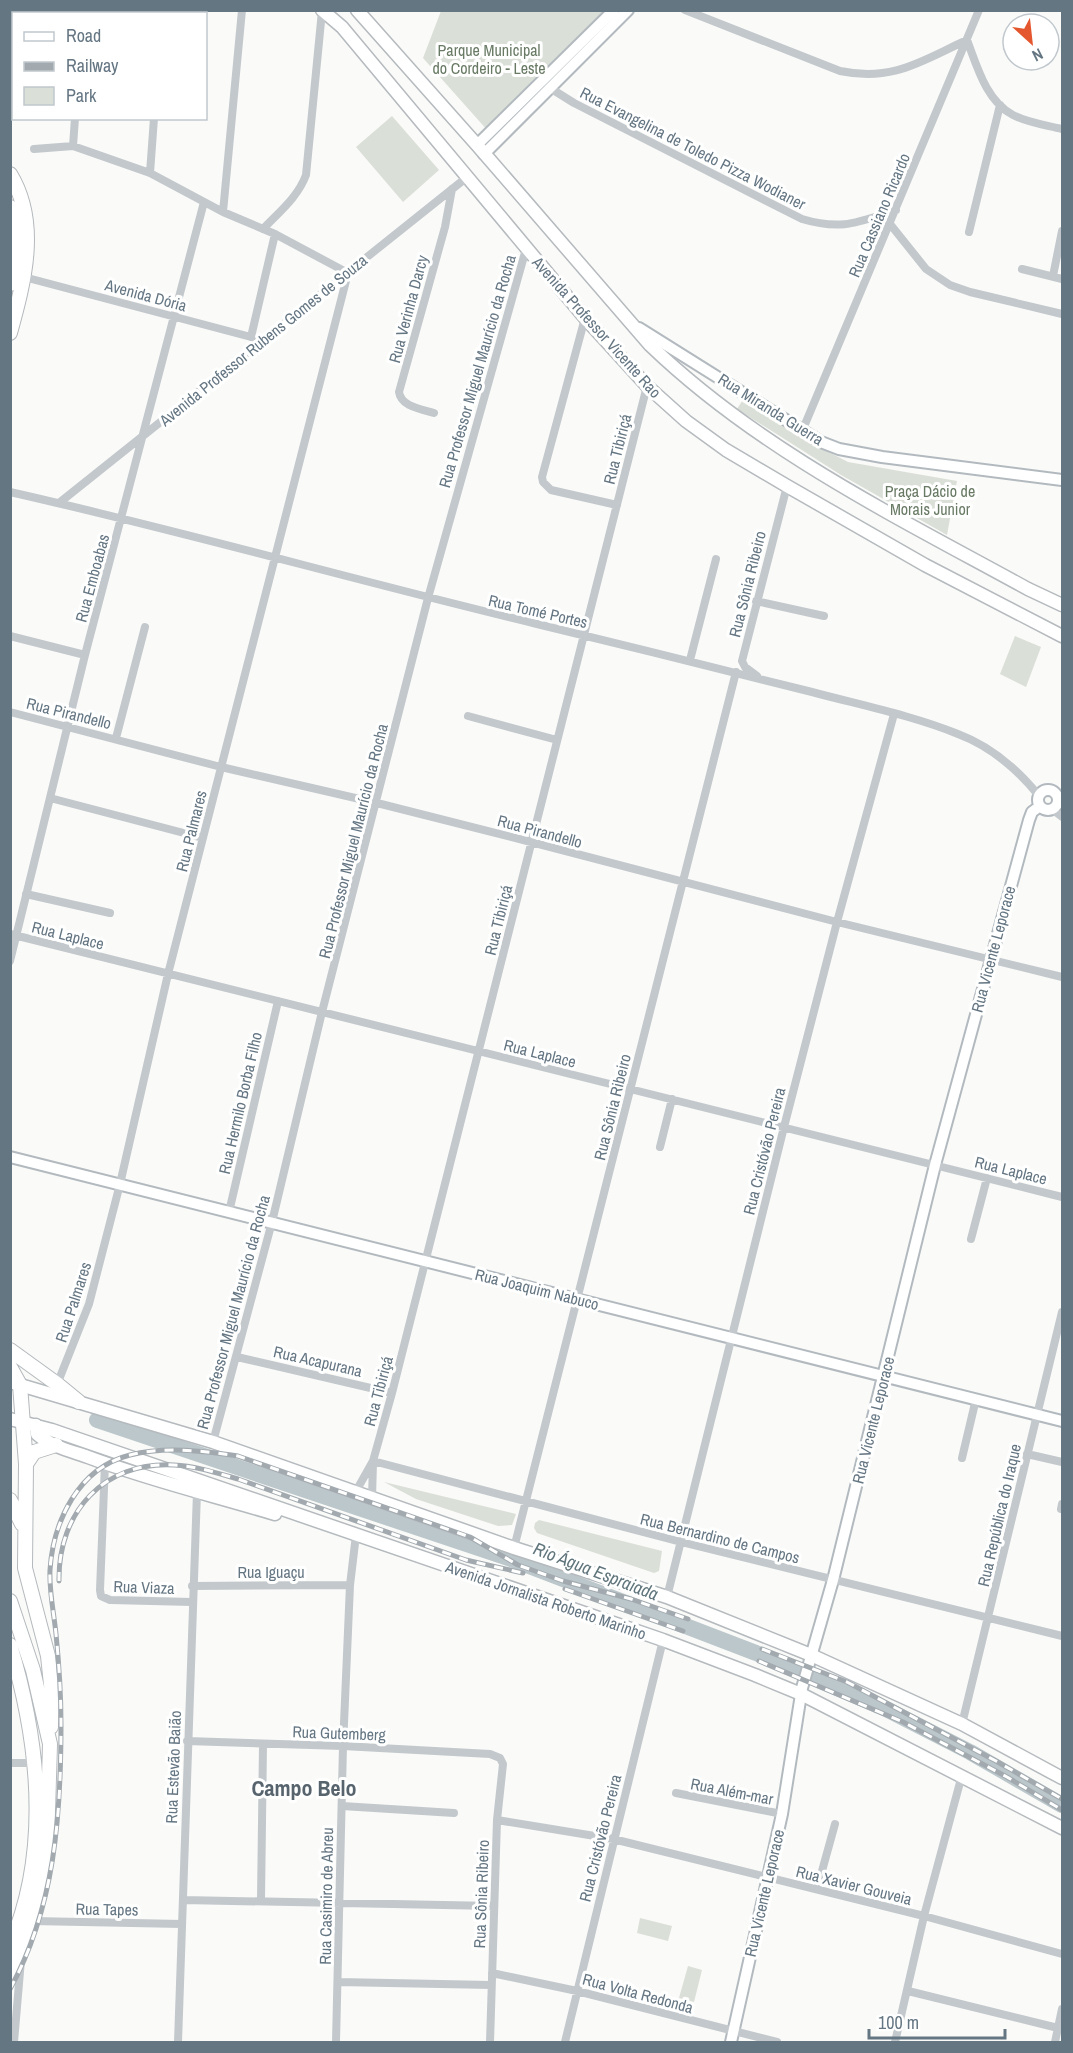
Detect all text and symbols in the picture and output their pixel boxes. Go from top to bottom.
legend [12,12,207,120]
north arrow [1001,12,1061,72]
text: Road [66,23,101,48]
park label: Parque Municipal do Cordeiro - Leste [432,39,546,79]
text: N [1029,43,1047,67]
text: Railway [66,53,119,78]
street label: Rua Evangelina de Toledo Pizza Wodianer [576,81,810,215]
text: Park [66,83,97,108]
street label: Rua Cassiano Ricardo [843,150,915,280]
street label: Avenida Professor Rubens Gomes de Souza [154,249,372,431]
street label: Rua Professor Miguel Maurício da Rocha [433,251,521,490]
street label: Avenida Professor Vicente Rao [527,251,667,402]
street label: Rua Verinha Darcy [383,252,433,365]
street label: Avenida Dória [102,273,190,317]
street label: Rua Miranda Guerra [714,368,828,451]
street label: Rua Tibiriçá [598,411,637,486]
park label: Praça Dácio de Morais Junior [885,480,975,520]
street label: Rua Sônia Ribeiro [723,529,771,639]
street label: Rua Emboabas [70,531,114,625]
street label: Rua Tomé Portes [486,589,590,633]
street label: Rua Pirandello [24,692,114,734]
street label: Rua Professor Miguel Maurício da Rocha [313,721,393,961]
street label: Rua Palmares [170,788,212,874]
street label: Rua Pirandello [495,809,585,853]
street label: Rua Tibiriçá [479,882,518,957]
street label: Rua Vicente Leporace [966,883,1020,1015]
street label: Rua Laplace [30,915,106,955]
street label: Rua Hermilo Borba Filho [213,1030,267,1176]
street label: Rua Laplace [502,1033,578,1073]
street label: Rua Sônia Ribeiro [588,1052,636,1162]
street label: Rua Cristóvão Pereira [738,1084,791,1217]
street label: Rua Laplace [973,1150,1049,1190]
street label: Rua Professor Miguel Maurício da Rocha [191,1192,275,1431]
street label: Rua Palmares [50,1259,96,1345]
street label: Rua Joaquim Nabuco [473,1263,601,1315]
street label: Rua Acapurana [271,1340,365,1382]
street label: Rua Tibiriçá [358,1353,398,1428]
street label: Rua Vicente Leporace [847,1354,899,1486]
street label: Rua República do Iraque [972,1441,1026,1589]
street label: Rua Bernardino de Campos [638,1508,802,1568]
water label: Rio Água Espraiada [530,1536,662,1606]
street label: Avenida Jornalista Roberto Marinho [442,1555,649,1645]
street label: Rua Iguaçu [237,1561,305,1583]
street label: Rua Viaza [113,1575,176,1599]
street label: Rua Estevão Baião [160,1710,186,1824]
street label: Rua Gutemberg [292,1720,387,1746]
street label: Rua Cristóvão Pereira [574,1771,627,1904]
street label: Rua Além-mar [689,1772,776,1810]
district label: Campo Belo [251,1773,357,1803]
street label: Rua Casimiro de Abreu [314,1827,338,1965]
street label: Rua Vicente Leporace [739,1827,789,1959]
street label: Rua Sônia Ribeiro [468,1839,494,1949]
street label: Rua Xavier Gouveia [794,1860,915,1910]
street label: Rua Tapes [75,1897,139,1921]
street label: Rua Volta Redonda [580,1968,696,2019]
scale bar [869,2002,1006,2040]
text: 100 m [878,2010,919,2035]

